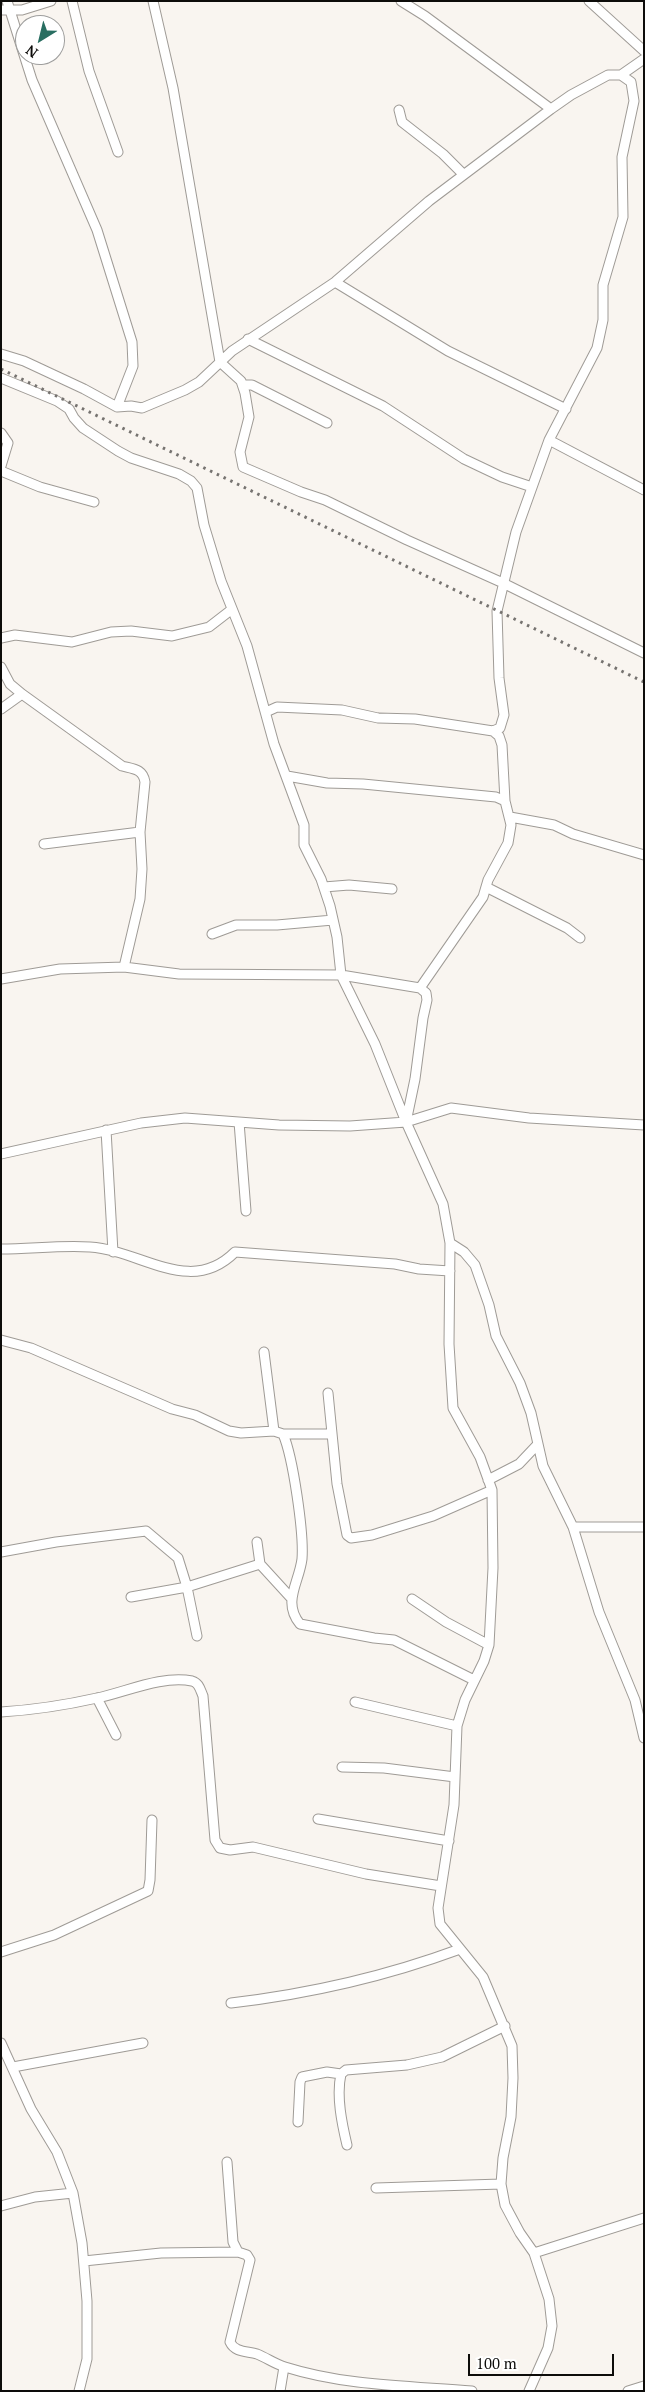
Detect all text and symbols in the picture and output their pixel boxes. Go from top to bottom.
north arrow [15,15,65,65]
text: N [22,41,41,63]
scale bar [470,2344,616,2376]
text: 100 m [476,2353,517,2373]

